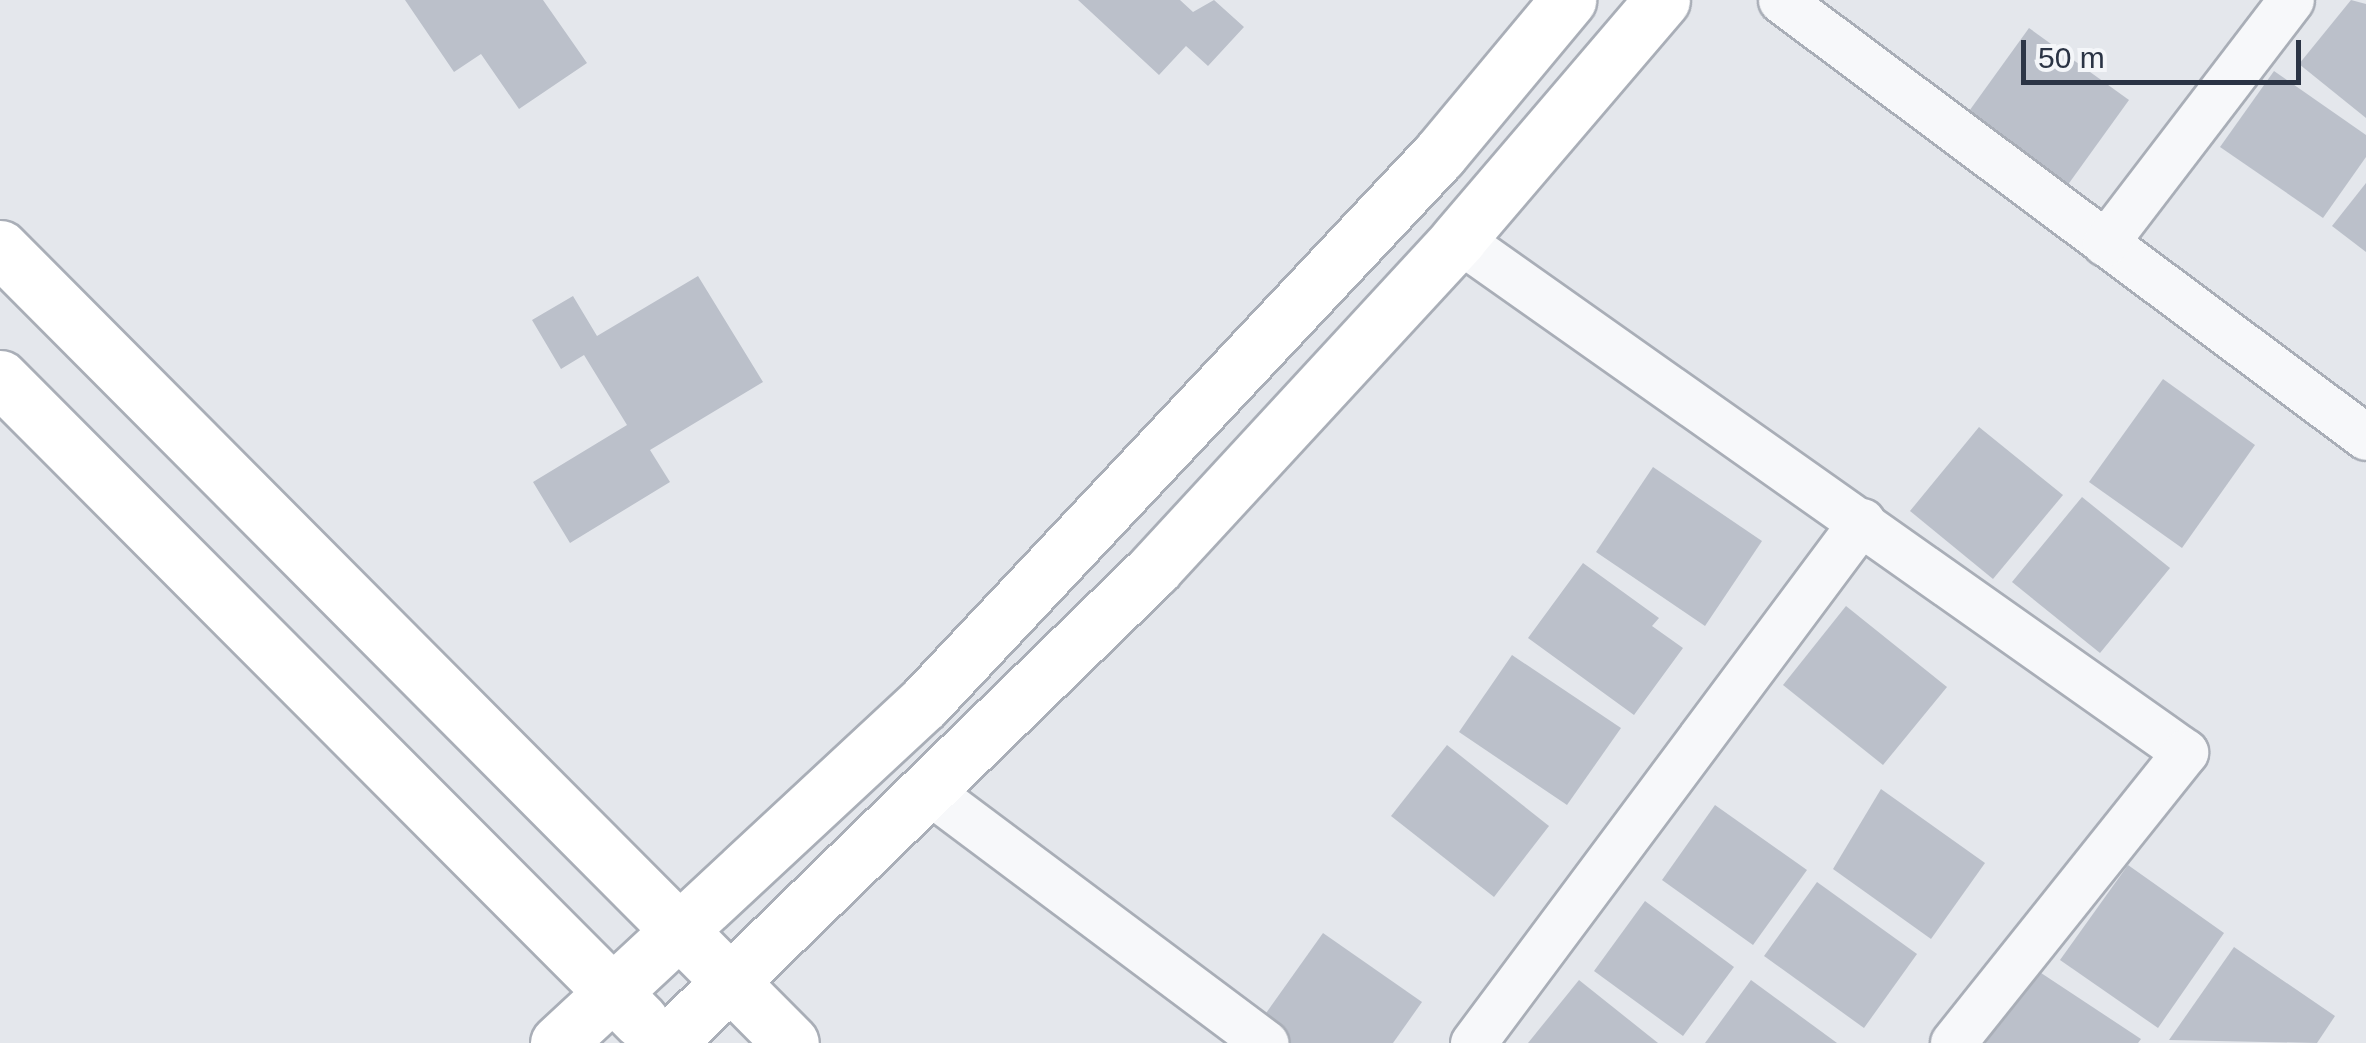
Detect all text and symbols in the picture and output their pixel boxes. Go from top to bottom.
scale bar [2026,20,2306,82]
text: 50 m [2038,41,2105,74]

